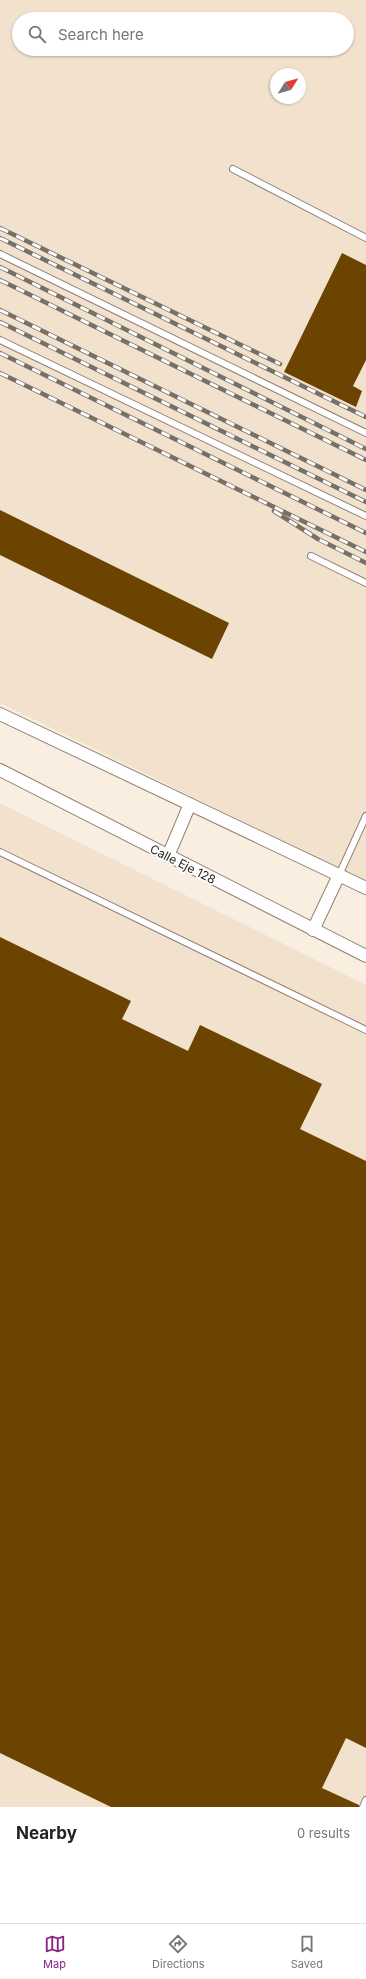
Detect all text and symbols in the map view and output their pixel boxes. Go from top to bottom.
search box [12,12,354,56]
icon: search [26,23,48,45]
text: Search here [58,25,144,44]
north arrow [270,68,306,104]
street label: Calle Eje 128 [148,841,218,887]
text: Nearby [16,1823,77,1843]
text: 0 results [297,1825,350,1841]
tab: Map [43,1933,66,1971]
tab: Directions [152,1933,205,1971]
tab: Saved [291,1933,323,1971]

